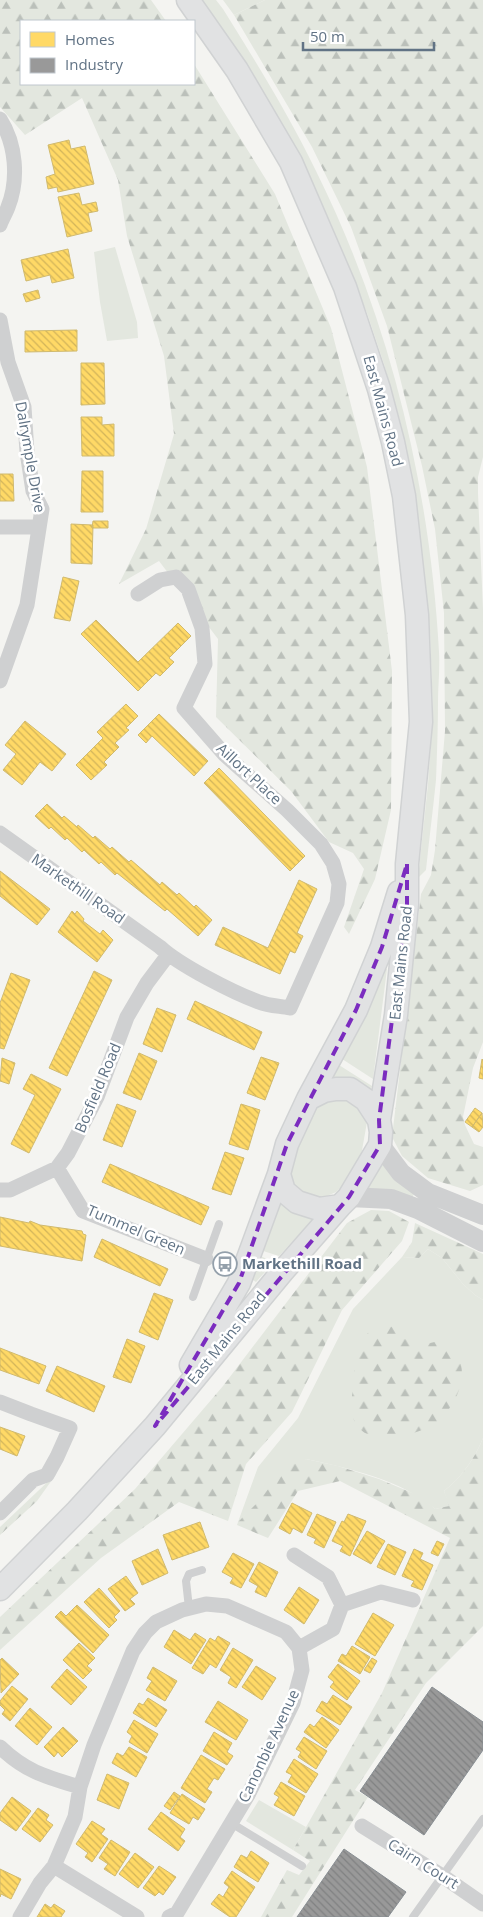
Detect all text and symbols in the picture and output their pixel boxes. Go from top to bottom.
legend [20,20,195,85]
scale bar [303,20,434,52]
text: 50 m [310,26,345,46]
text: Homes [65,29,115,49]
text: Industry [65,54,123,74]
street label: East Mains Road [359,353,408,469]
street label: Dalrymple Drive [11,400,51,514]
street label: Aillort Place [213,738,286,809]
street label: Markethill Road [28,848,129,928]
street label: East Mains Road [384,905,416,1021]
street label: Bosfield Road [69,1040,125,1136]
street label: Tummel Green [84,1199,188,1259]
bus stop icon: Markethill Road [212,1251,238,1277]
place label: Markethill Road [242,1253,362,1273]
street label: East Mains Road [182,1287,270,1388]
street label: Canonbie Avenue [233,1686,303,1805]
street label: Cairn Court [384,1833,463,1893]

